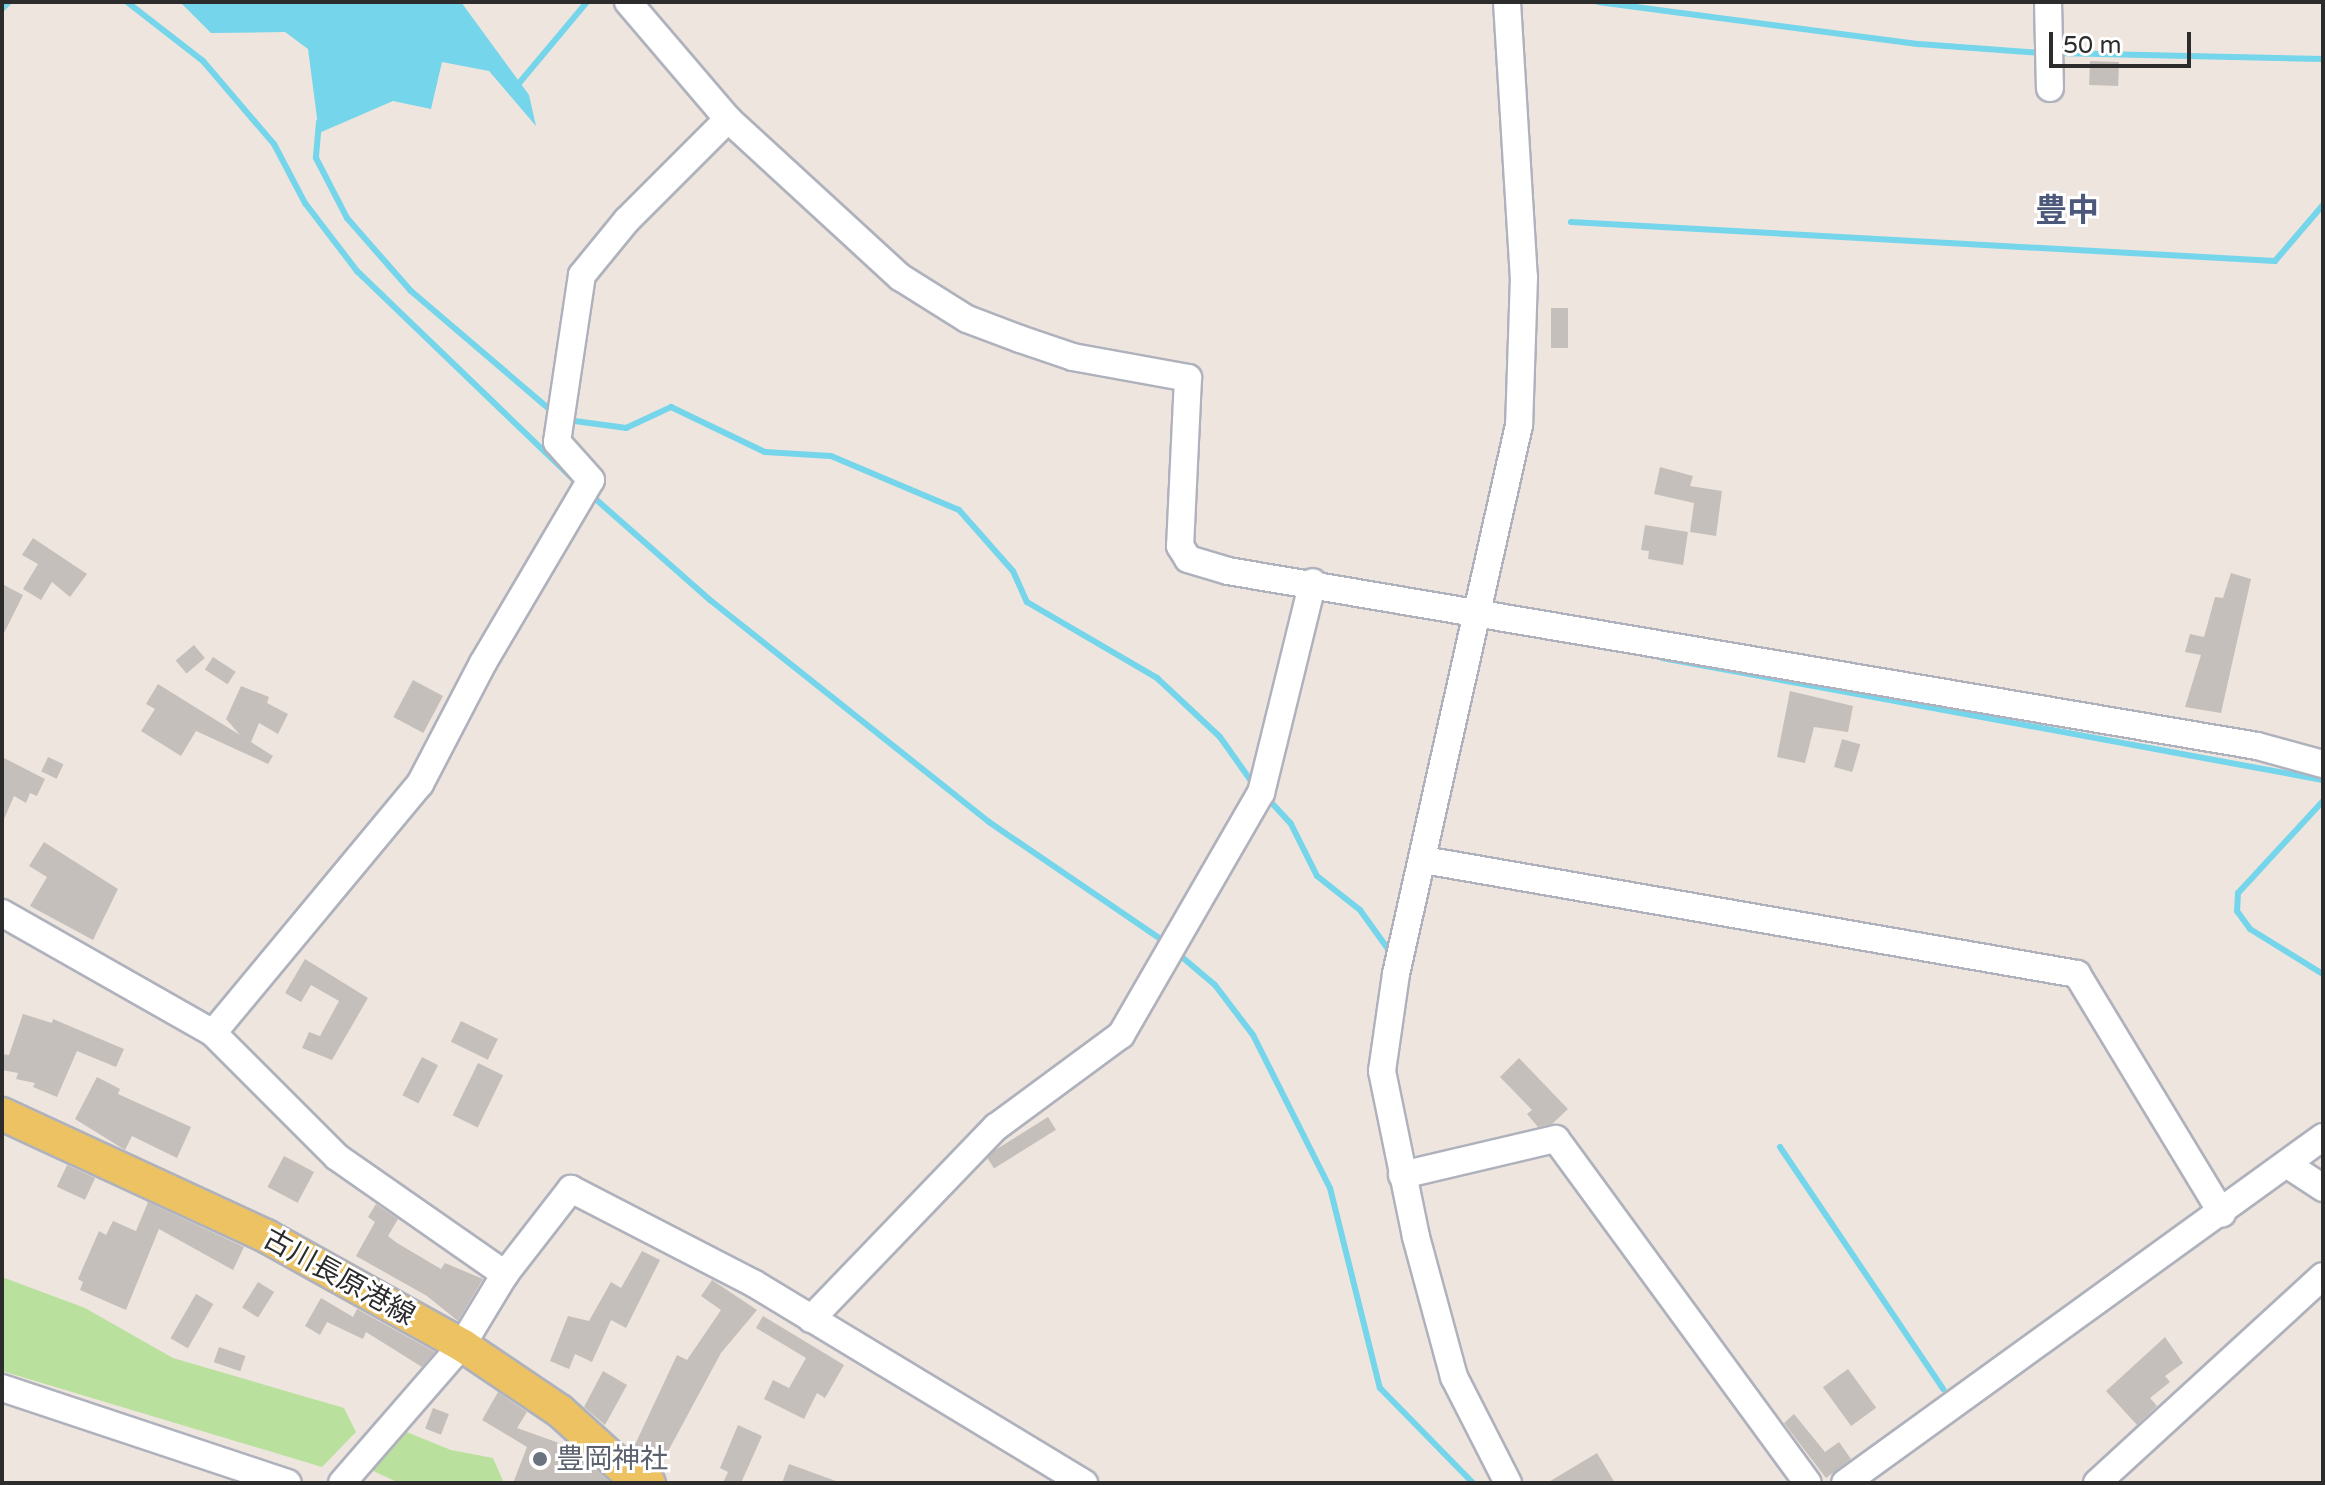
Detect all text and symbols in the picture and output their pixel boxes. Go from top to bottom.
scale bar [2053,16,2195,66]
text: 50 m [2063,31,2121,60]
district label: 豊中 [2035,192,2099,230]
street label: 古川長原港線 [257,1222,421,1332]
place label: 豊岡神社 [556,1442,668,1476]
marker: 豊岡神社 [531,1450,549,1468]

